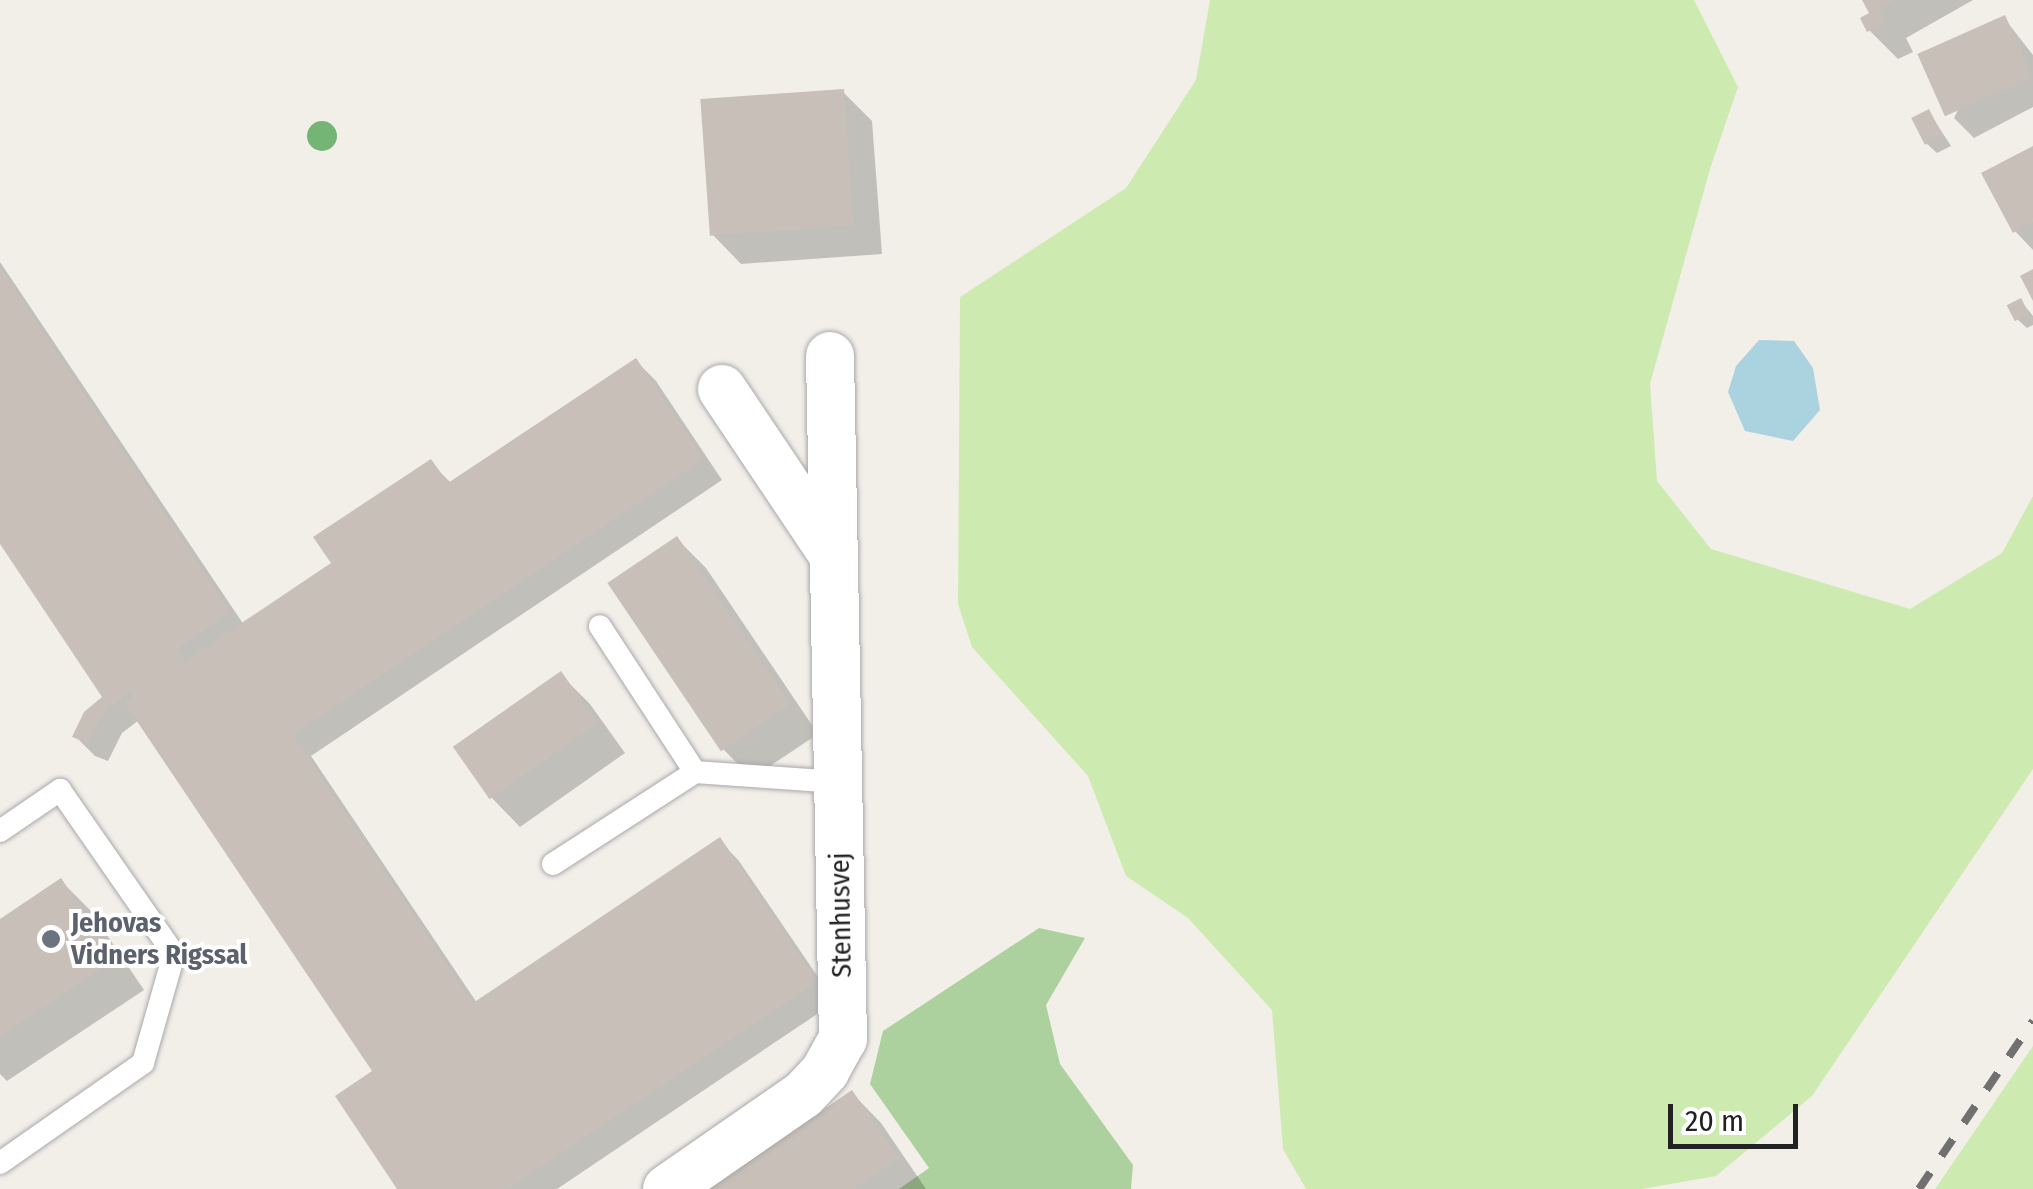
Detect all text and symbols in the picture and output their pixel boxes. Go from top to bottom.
street label: Stenhusvej [823,852,859,978]
place label: Jehovas Vidners Rigssal [71,906,247,972]
marker: Jehovas Vidners Rigssal [40,928,62,950]
scale bar [1673,1084,1803,1146]
text: 20 m [1685,1103,1744,1139]

